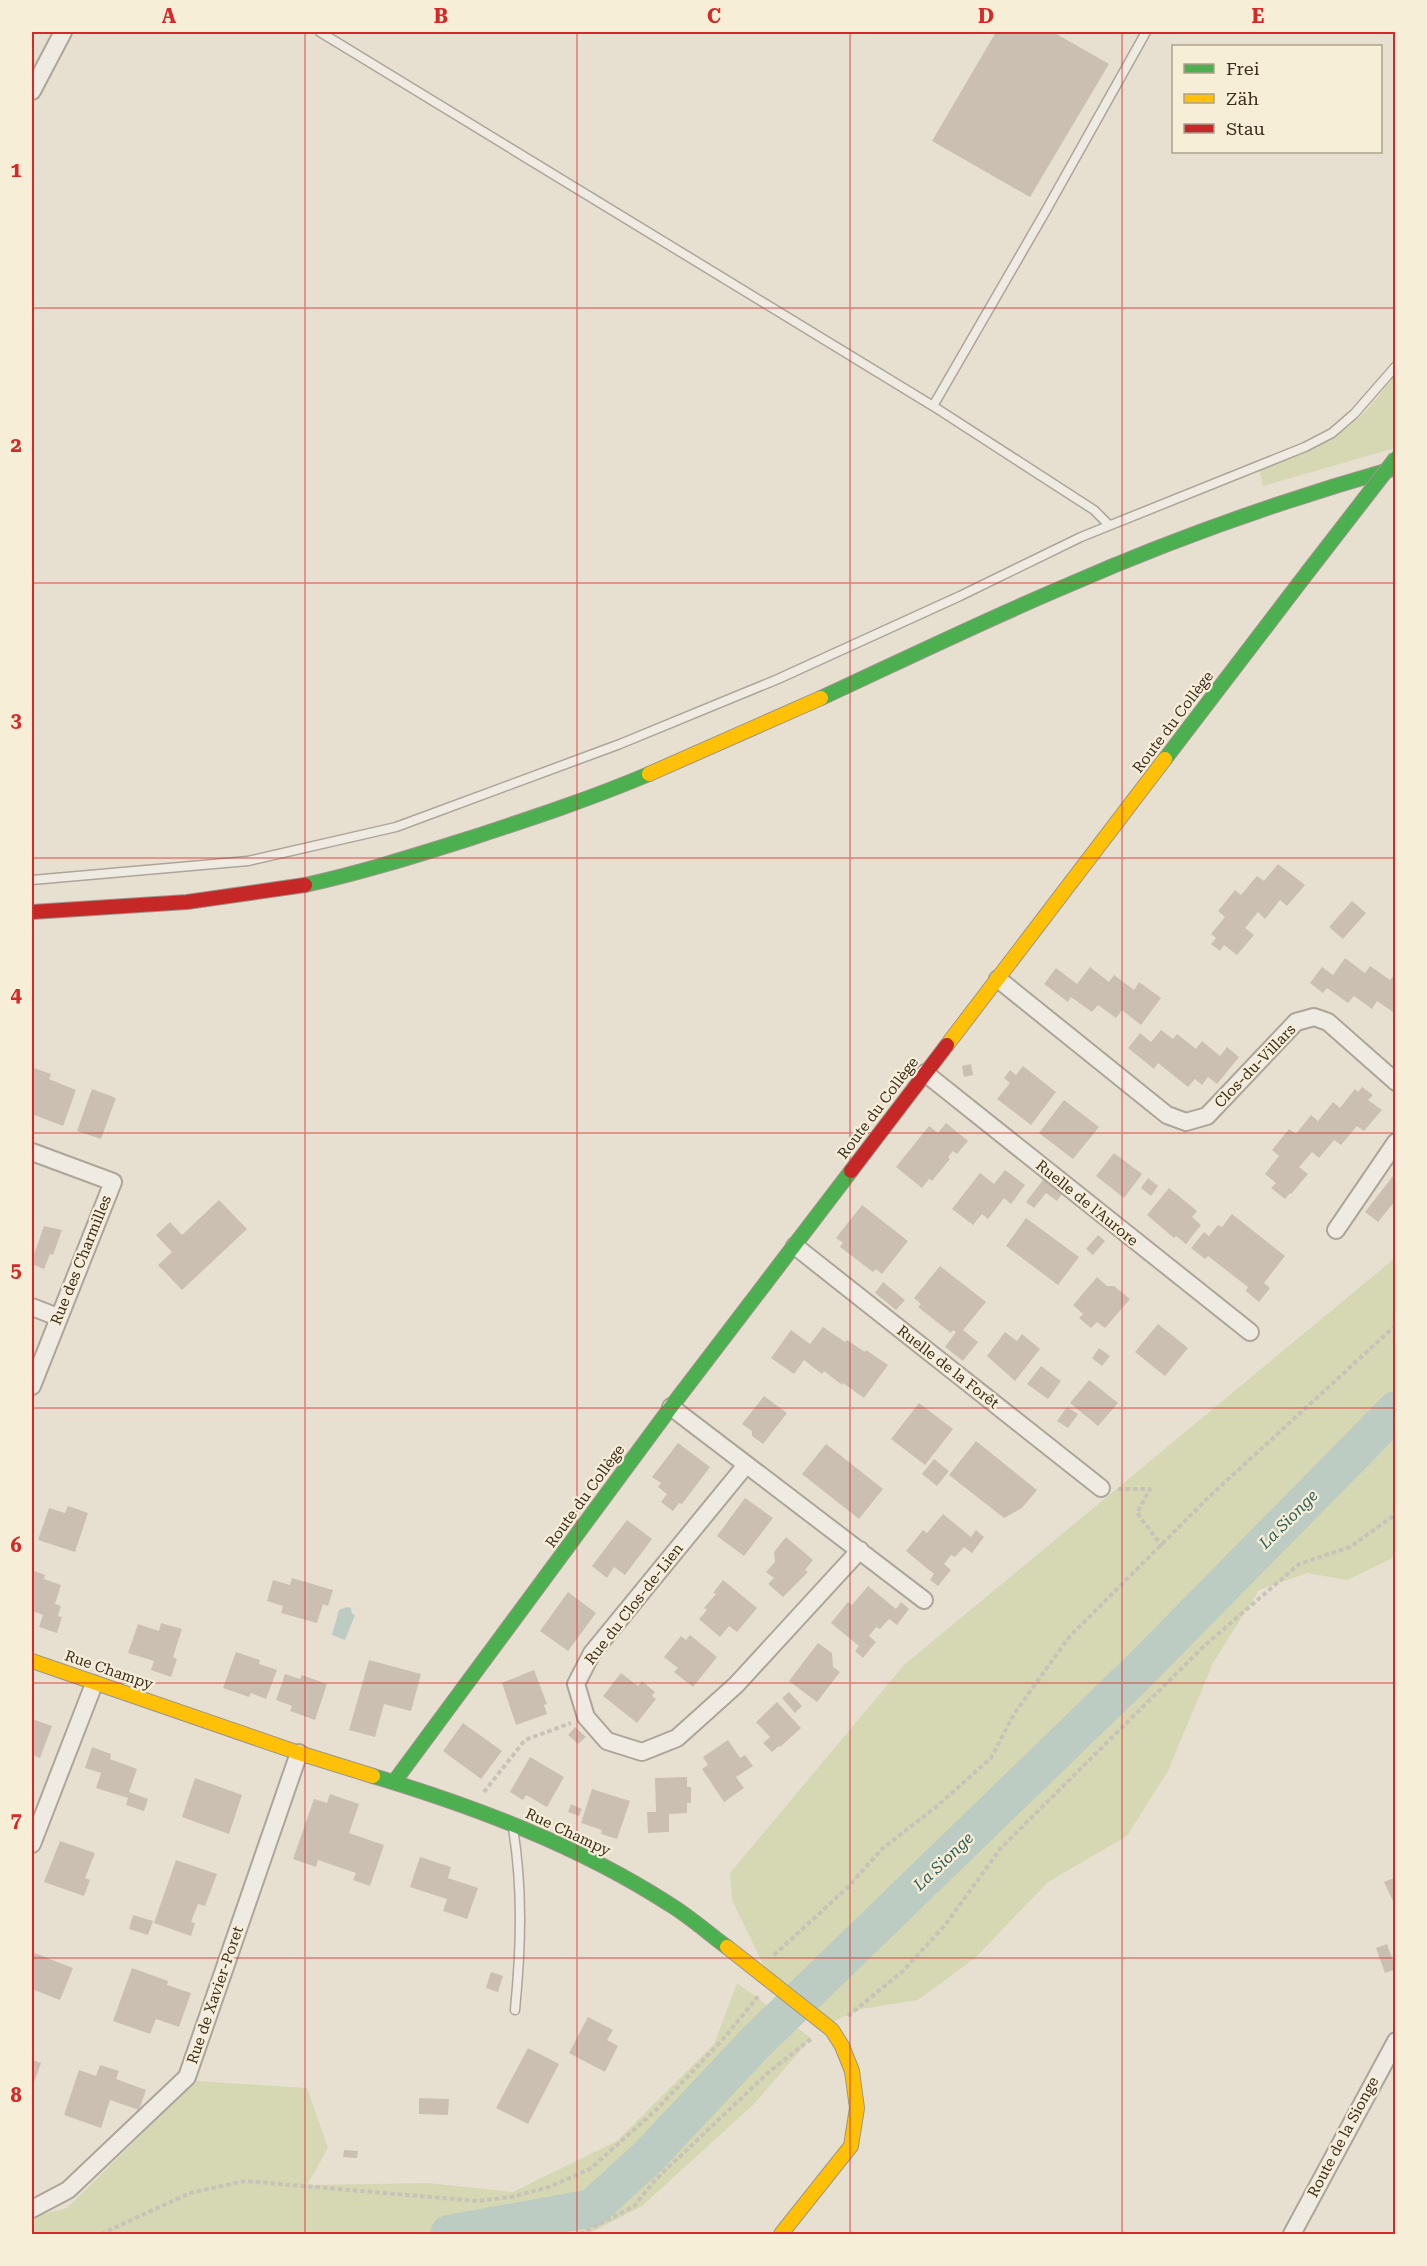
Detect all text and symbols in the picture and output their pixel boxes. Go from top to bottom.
text: A [162,4,177,28]
text: B [434,4,448,28]
text: C [707,4,721,28]
text: D [978,4,994,28]
text: E [1252,4,1265,28]
legend [1172,45,1382,153]
text: Frei [1226,58,1260,79]
text: Zäh [1226,88,1259,109]
text: Stau [1226,118,1265,139]
text: 1 [10,158,22,182]
text: 2 [10,433,22,457]
street label: Route du Collège [1129,668,1217,776]
text: 3 [10,708,22,732]
text: 4 [10,983,22,1007]
street label: Clos-du-Villars [1211,1020,1299,1112]
street label: Route du Collège [834,1054,922,1162]
street label: Ruelle de l'Aurore [1032,1156,1142,1250]
street label: Rue des Charmilles [47,1193,115,1327]
text: 5 [10,1258,22,1282]
street label: Ruelle de la Forêt [893,1322,1003,1413]
street label: Route du Collège [542,1441,628,1551]
water label: La Sionge [1254,1486,1322,1553]
text: 6 [10,1533,22,1557]
street label: Rue du Clos-de-Lien [581,1539,687,1668]
street label: Rue Champy [63,1646,156,1694]
street label: Rue Champy [522,1804,614,1860]
text: 7 [10,1808,22,1832]
water label: La Sionge [909,1828,977,1895]
street label: Rue de Xavier-Poret [183,1923,247,2066]
street label: Route de la Sionge [1304,2074,1382,2200]
text: 8 [10,2083,22,2107]

